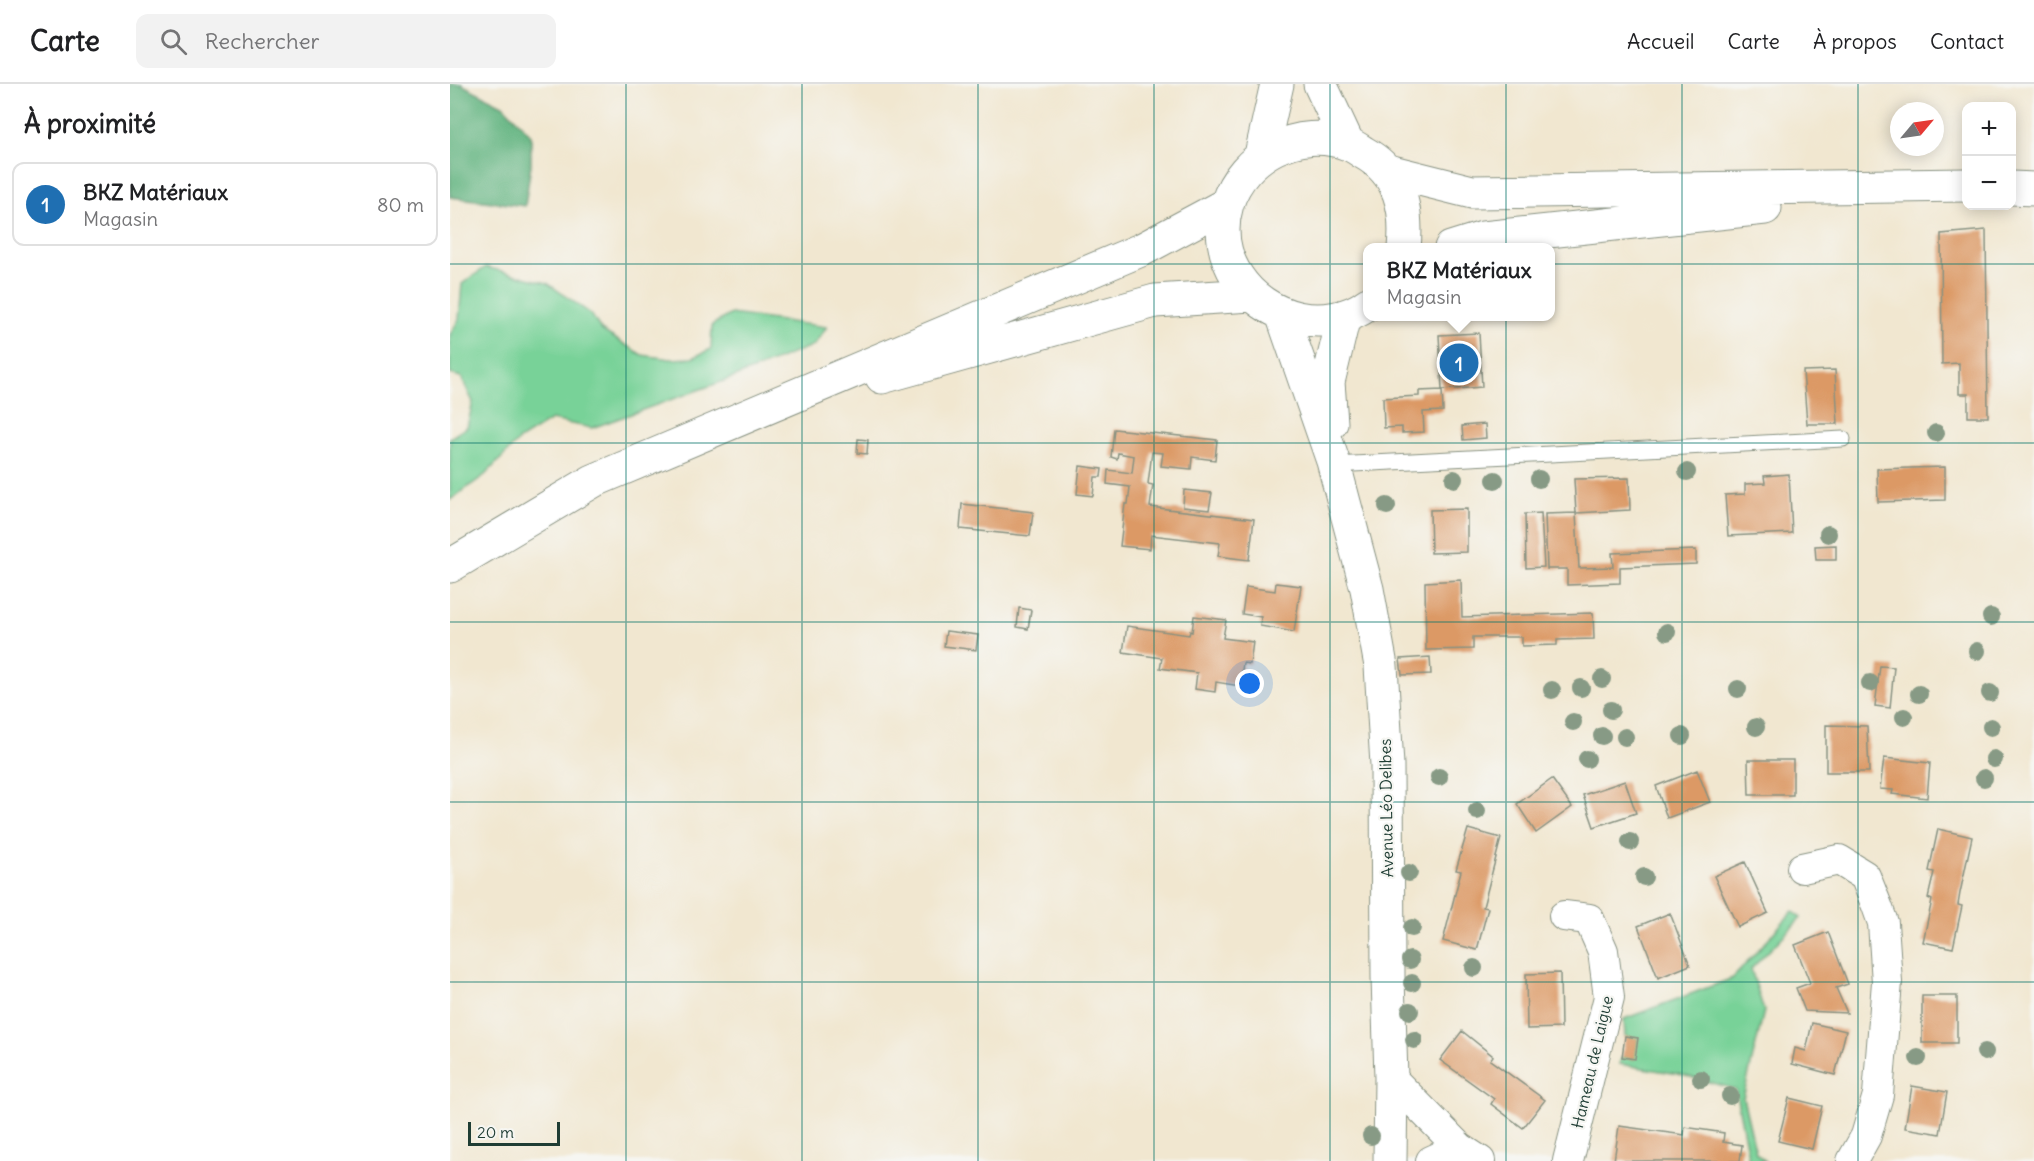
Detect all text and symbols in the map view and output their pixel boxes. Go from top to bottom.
search box [136,14,556,68]
text: Carte [30,23,100,59]
icon: search [157,25,190,58]
text: Rechercher [205,27,320,55]
text: Accueil [1627,28,1695,55]
text: Carte [1728,28,1780,55]
text: À propos [1813,28,1897,55]
text: Contact [1930,28,2004,55]
north arrow [1890,102,1944,156]
map controls [1962,102,2016,210]
button: + [1962,102,2016,156]
text: À proximité [24,107,156,140]
button: − [1962,156,2016,210]
text: BKZ Matériaux [83,178,228,206]
text: 1 [42,192,49,217]
text: 80 m [377,192,424,217]
text: Magasin [83,206,158,231]
popup [1363,243,1555,321]
text: BKZ Matériaux [1386,256,1532,284]
text: Magasin [1386,284,1462,309]
pin: 1 [1440,340,1478,386]
your location [1235,669,1264,698]
street label: Avenue Léo Delibes [1375,738,1397,878]
street label: Hameau de Laigue [1567,994,1617,1130]
scale bar [468,1119,560,1146]
text: 20 m [477,1122,514,1142]

